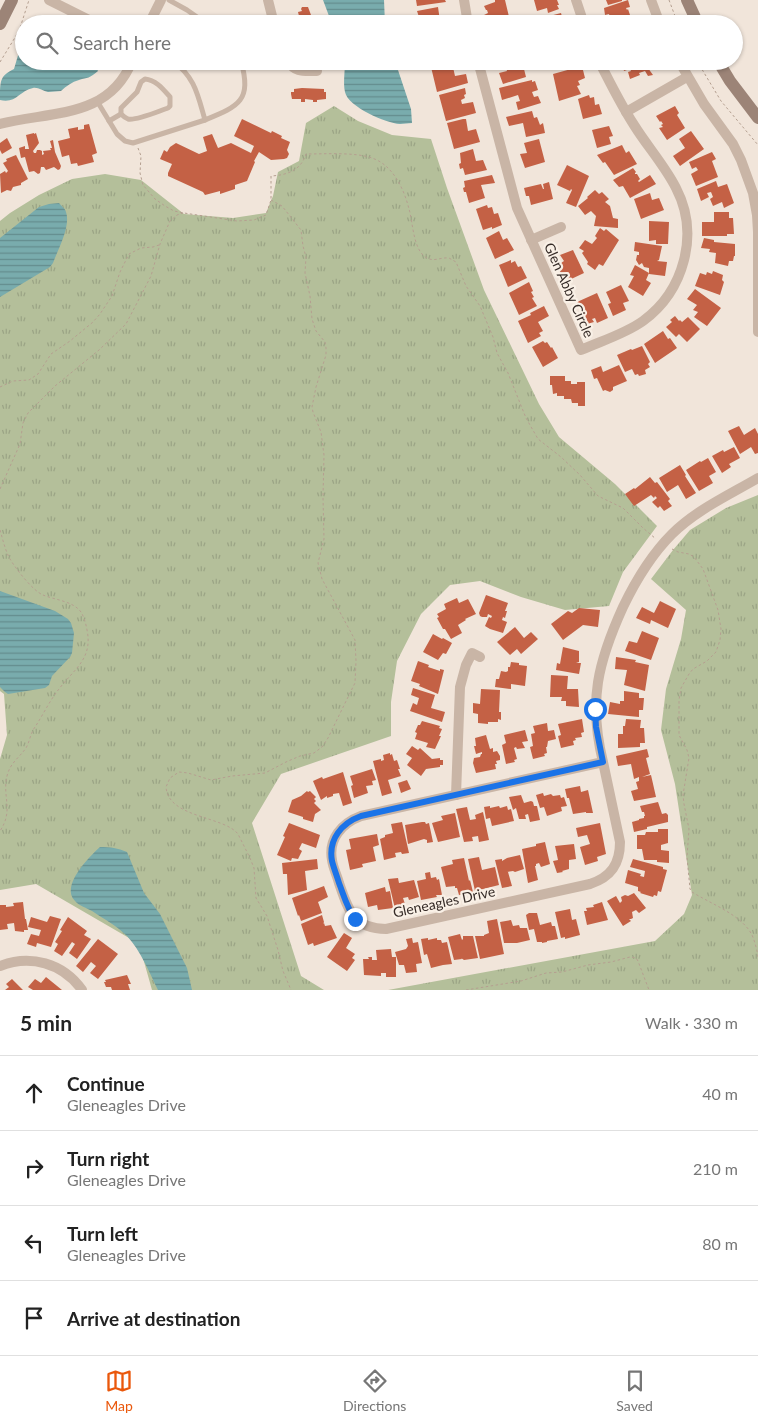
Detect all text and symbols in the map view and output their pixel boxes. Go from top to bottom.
search box [15,15,743,70]
icon: search [33,29,61,57]
text: Search here [73,31,171,54]
street label: Glen Abby Circle [541,240,598,340]
route start [584,698,607,721]
street label: Gleneagles Drive [391,882,497,921]
route end [344,908,367,931]
text: 5 min [20,1010,72,1035]
text: Walk · 330 m [645,1013,738,1032]
text: Continue [67,1072,145,1095]
icon: ahead [20,1079,48,1107]
text: 40 m [702,1084,738,1103]
text: Gleneagles Drive [67,1095,186,1114]
text: Turn right [67,1147,149,1170]
icon: right [20,1154,48,1182]
text: 210 m [693,1159,738,1178]
text: Gleneagles Drive [67,1170,186,1189]
text: Turn left [67,1222,138,1245]
icon: left [20,1229,48,1257]
text: 80 m [702,1234,738,1253]
text: Gleneagles Drive [67,1245,186,1264]
icon: arrive [20,1304,48,1332]
text: Arrive at destination [67,1307,240,1330]
tab: Map [105,1367,133,1414]
tab: Directions [343,1367,406,1414]
tab: Saved [616,1367,653,1414]

